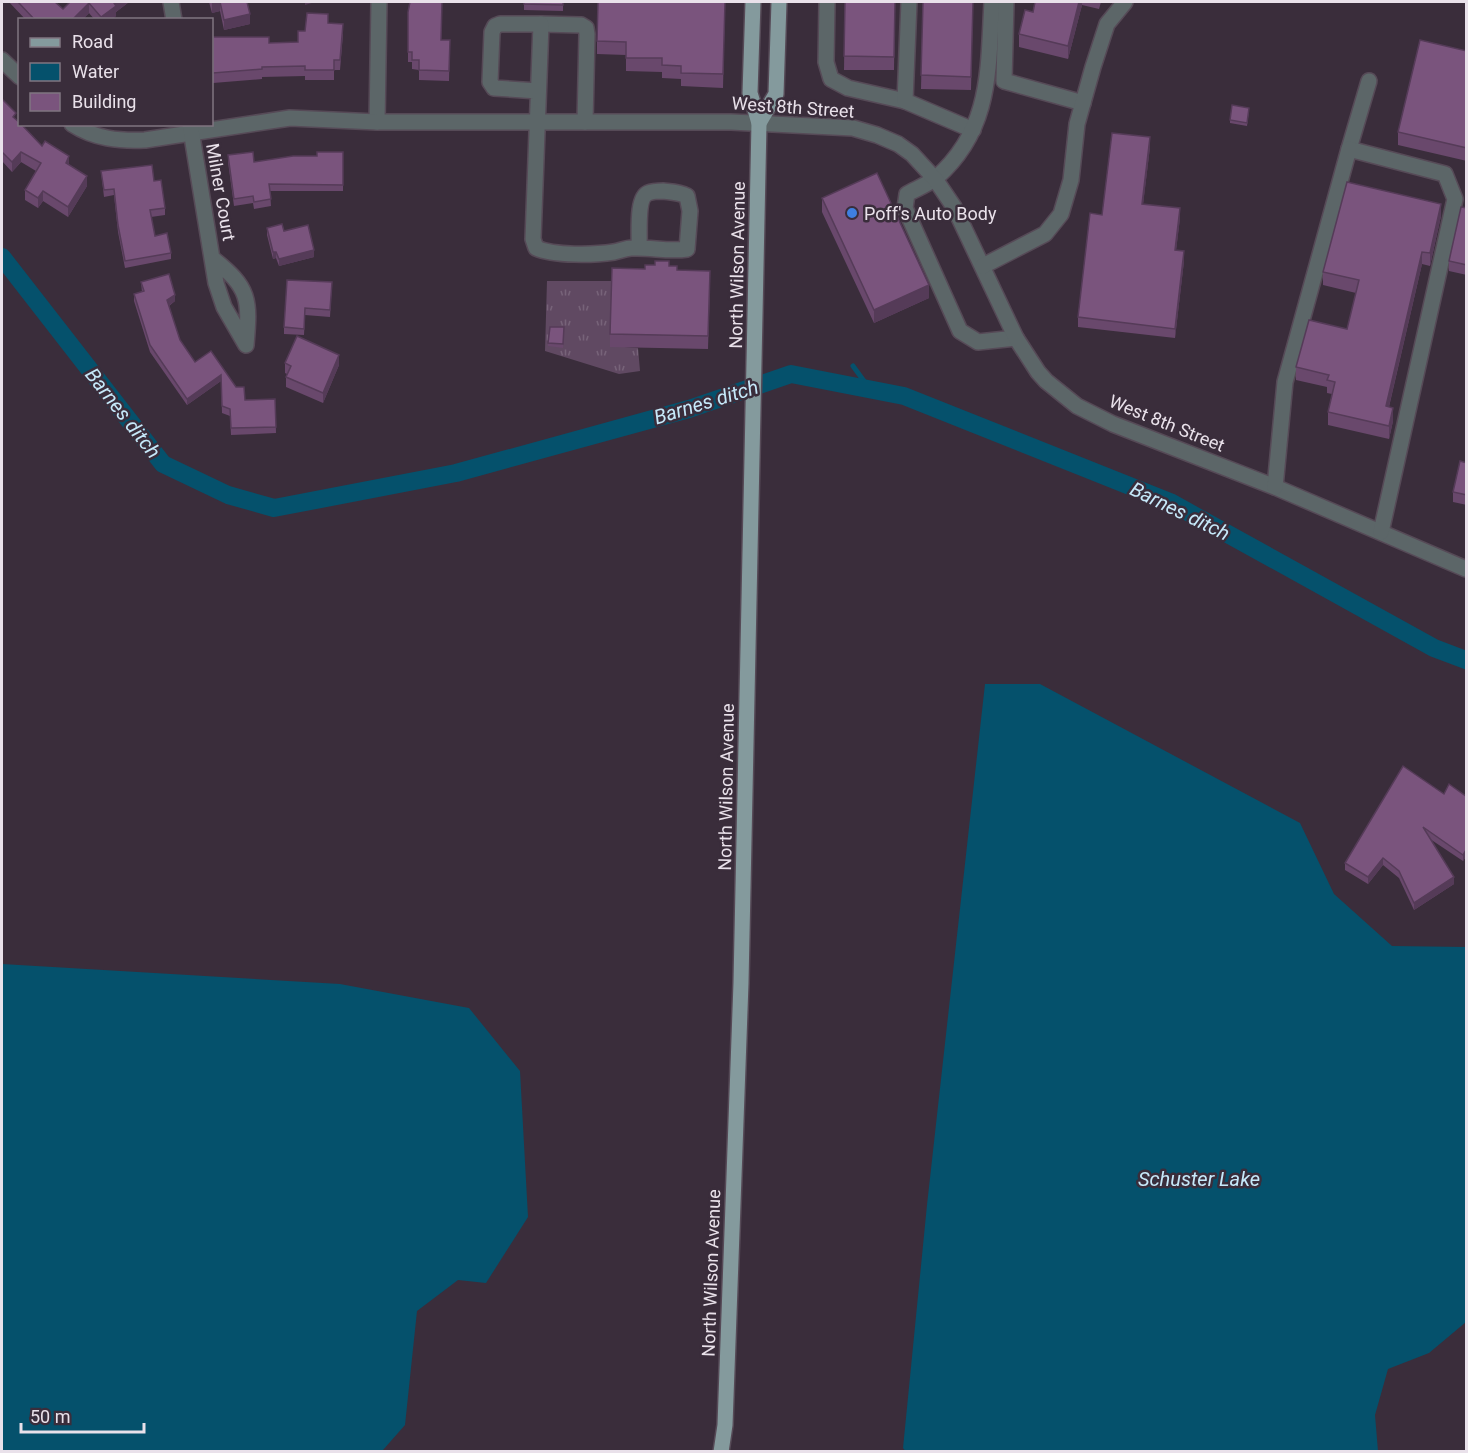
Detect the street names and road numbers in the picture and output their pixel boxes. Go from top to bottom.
street label: West 8th Street [731,92,855,122]
street label: Milner Court [202,141,240,243]
street label: North Wilson Avenue [725,181,749,349]
street label: West 8th Street [1106,390,1228,456]
street label: North Wilson Avenue [714,703,738,871]
street label: North Wilson Avenue [698,1189,724,1357]

